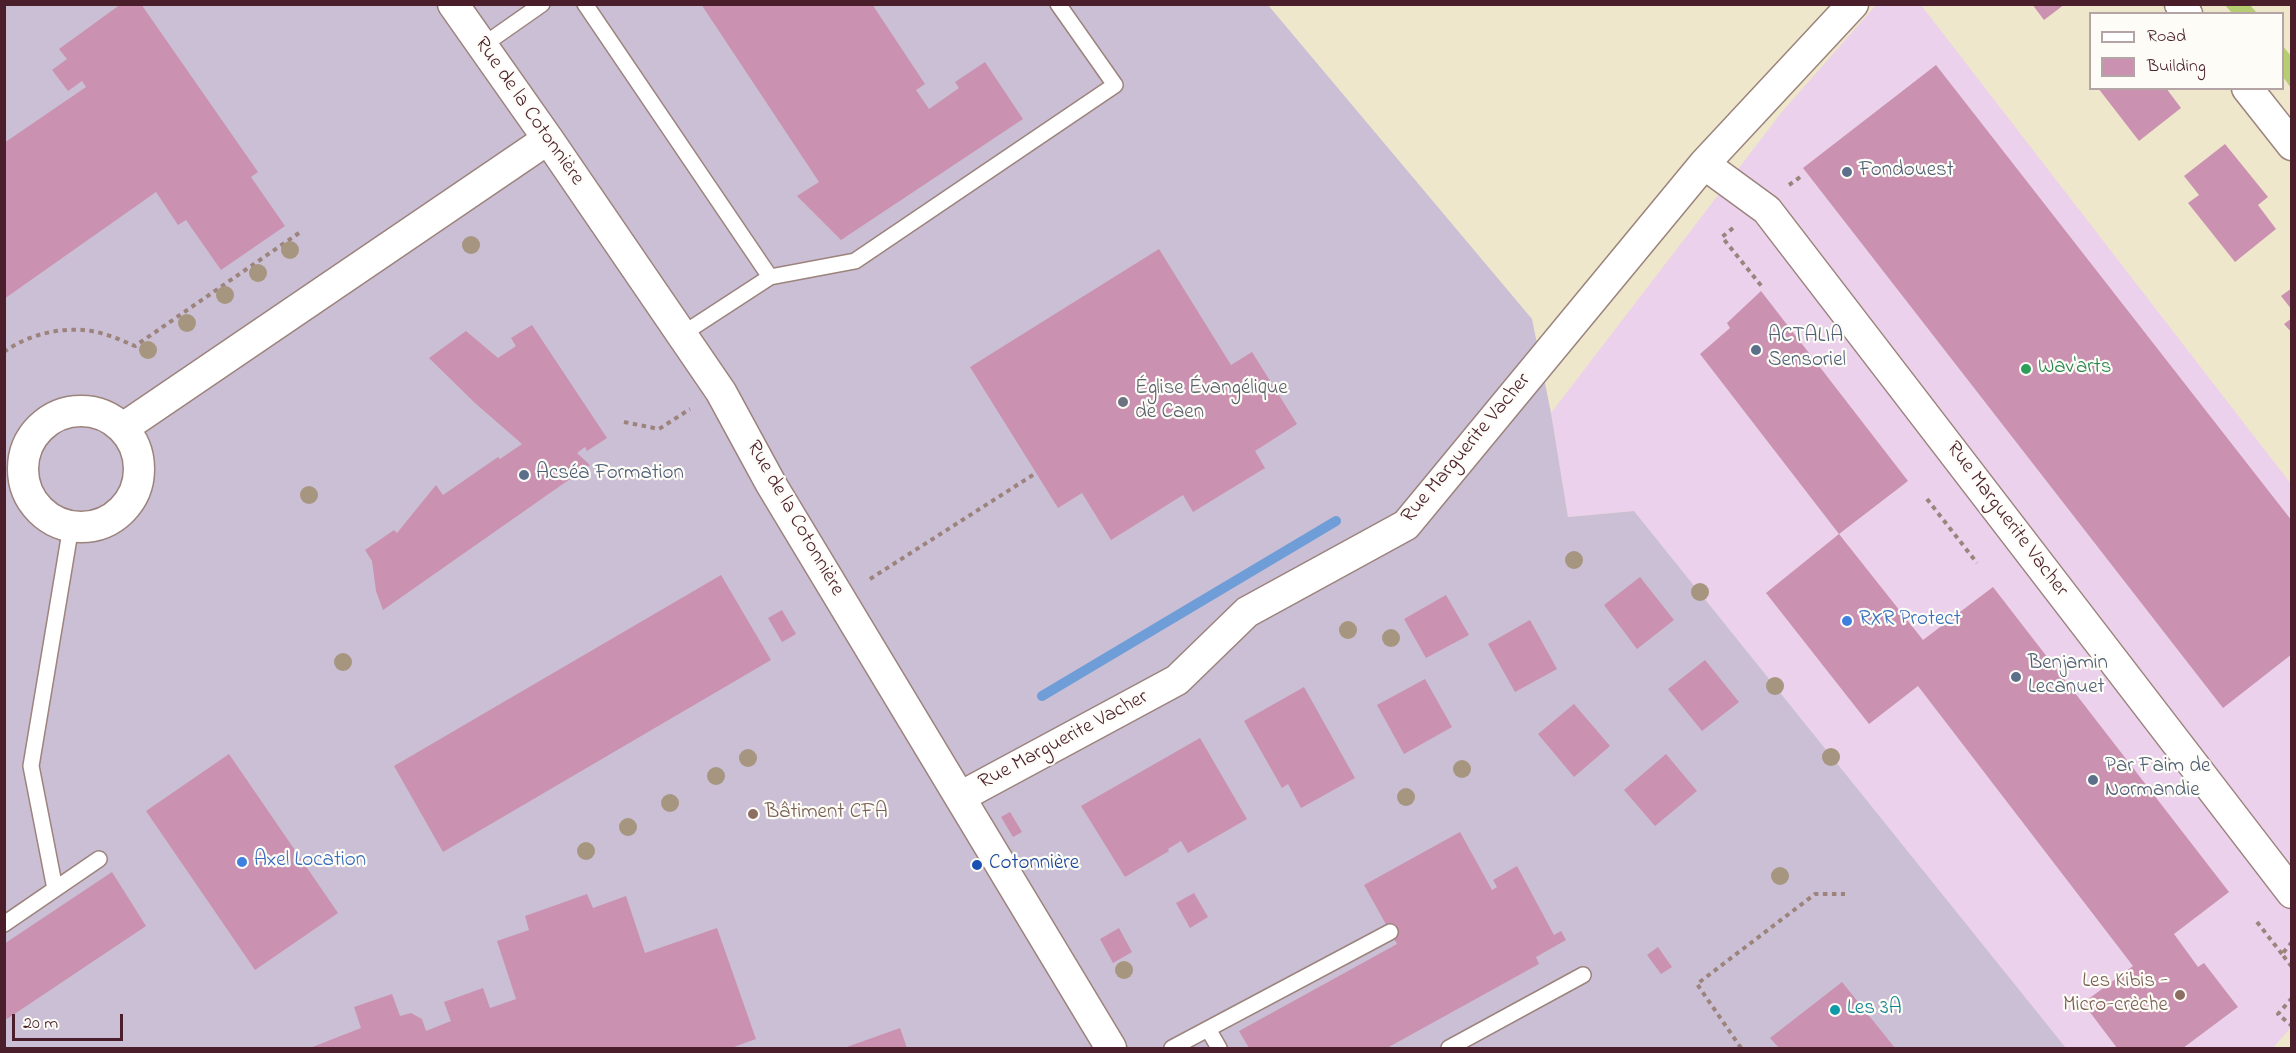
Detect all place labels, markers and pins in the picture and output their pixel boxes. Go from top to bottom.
place label: Fondouest [1859,159,1954,185]
marker: Fondouest [1840,165,1854,179]
place label: ACTALIA Sensoriel [1768,325,1846,375]
marker: ACTALIA Sensoriel [1749,343,1763,357]
place label: Wav'arts [2038,356,2111,382]
marker: Wav'arts [2019,362,2033,376]
place label: Église Évangélique de Caen [1135,377,1288,427]
marker: Église Évangélique de Caen [1116,395,1130,409]
place label: Acséa Formation [536,462,684,488]
marker: Acséa Formation [517,468,531,482]
place label: RXR Protect [1859,608,1961,634]
marker: RXR Protect [1840,614,1854,628]
place label: Benjamin Lecanuet [2028,652,2108,702]
marker: Benjamin Lecanuet [2009,670,2023,684]
place label: Par Faim de Normandie [2105,755,2210,805]
marker: Par Faim de Normandie [2086,773,2100,787]
place label: Bâtiment CFA [765,801,888,827]
marker: Bâtiment CFA [746,807,760,821]
place label: Axel Location [254,849,366,875]
place label: Cotonnière [989,852,1079,878]
marker: Axel Location [235,855,249,869]
marker: Cotonnière [970,858,984,872]
place label: Les Kibis - Micro-crèche [2063,970,2168,1020]
marker: Les Kibis - Micro-crèche [2173,988,2187,1002]
place label: Les 3A [1847,997,1902,1023]
marker: Les 3A [1828,1003,1842,1017]

